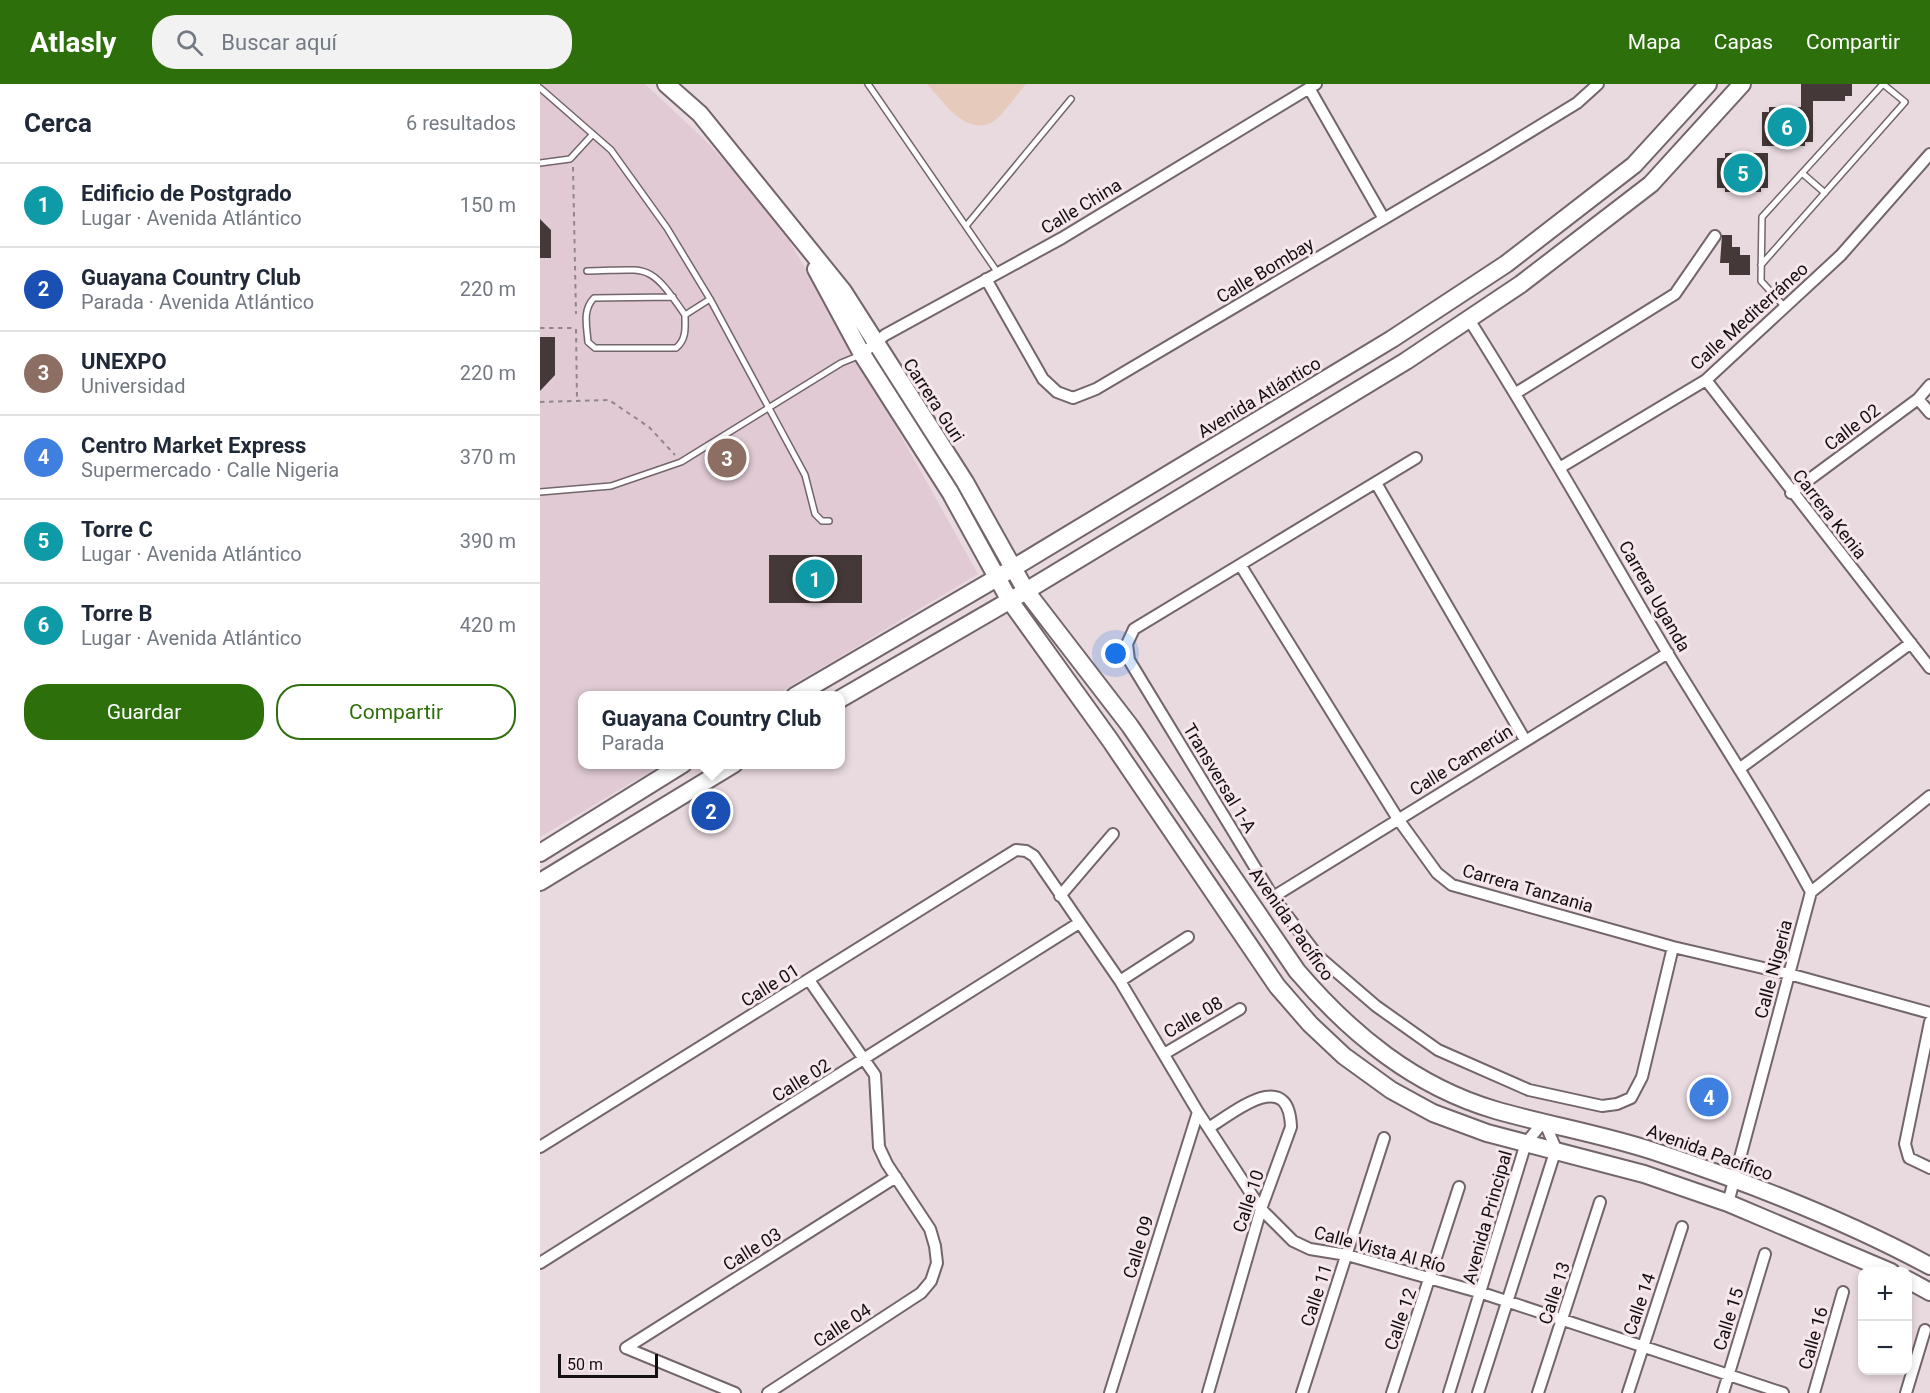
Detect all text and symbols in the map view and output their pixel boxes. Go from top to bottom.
search box [152,15,572,69]
text: Atlasly [30,26,116,59]
icon: search [173,26,206,59]
text: Buscar aquí [221,30,337,55]
text: Mapa [1628,30,1681,54]
text: Capas [1714,30,1773,54]
text: Compartir [1806,30,1900,54]
pin: 6 [1768,104,1806,150]
text: Cerca [24,108,92,138]
text: 6 resultados [406,111,516,135]
pin: 5 [1724,150,1762,196]
street label: Calle China [1037,174,1125,238]
text: Edificio de Postgrado [81,181,292,206]
text: 1 [38,193,49,217]
text: 150 m [460,193,516,217]
text: Lugar · Avenida Atlántico [81,206,302,230]
street label: Calle Bombay [1213,232,1318,307]
street label: Calle Mediterráneo [1686,258,1812,374]
text: Guayana Country Club [81,265,301,290]
text: 2 [38,277,49,301]
text: 220 m [460,277,516,301]
text: Parada · Avenida Atlántico [81,290,314,314]
text: UNEXPO [81,349,167,374]
street label: Avenida Atlántico [1194,352,1324,442]
street label: Carrera Guri [899,354,969,446]
text: 3 [38,361,49,385]
text: 220 m [460,361,516,385]
text: Universidad [81,374,185,398]
street label: Calle 02 [1820,399,1884,455]
text: Centro Market Express [81,433,306,458]
pin: 3 [708,436,747,481]
text: 4 [38,445,49,469]
text: 370 m [460,445,516,469]
text: Supermercado · Calle Nigeria [81,458,339,482]
street label: Carrera Kenia [1789,465,1871,563]
text: Torre C [81,517,153,542]
text: 5 [38,529,49,553]
text: 390 m [460,529,516,553]
street label: Carrera Uganda [1615,537,1695,655]
text: Lugar · Avenida Atlántico [81,542,302,566]
pin: 1 [796,556,834,602]
text: Torre B [81,601,153,626]
text: 6 [38,613,49,637]
text: 420 m [460,613,516,637]
text: Lugar · Avenida Atlántico [81,626,302,650]
your location [1101,639,1130,668]
button: Guardar [24,684,264,740]
button: Compartir [276,684,516,740]
popup [578,691,845,769]
text: Guayana Country Club [602,706,821,731]
street label: Transversal 1-A [1179,720,1261,837]
street label: Calle Camerún [1406,720,1516,800]
text: Parada [602,731,664,755]
pin: 2 [692,788,730,834]
street label: Carrera Tanzania [1460,859,1596,917]
street label: Avenida Pacífico [1245,864,1339,984]
street label: Calle Nigeria [1750,917,1796,1021]
street label: Calle 01 [737,959,803,1011]
street label: Calle 08 [1160,992,1226,1042]
street label: Calle 02 [768,1054,834,1106]
pin: 4 [1690,1074,1728,1120]
street label: Avenida Pacífico [1644,1119,1776,1185]
street label: Avenida Principal [1458,1148,1516,1286]
street label: Calle 10 [1228,1167,1268,1235]
street label: Calle 09 [1119,1213,1157,1281]
street label: Calle Vista Al Río [1312,1221,1448,1277]
street label: Calle 03 [719,1223,785,1275]
street label: Calle 13 [1534,1259,1574,1327]
street label: Calle 11 [1296,1261,1336,1329]
map controls [1858,1267,1912,1375]
button: + [1858,1267,1912,1321]
street label: Calle 14 [1619,1270,1659,1338]
street label: Calle 12 [1380,1285,1420,1353]
street label: Calle 15 [1709,1285,1747,1353]
street label: Calle 04 [809,1299,875,1351]
street label: Calle 16 [1794,1304,1832,1372]
button: − [1858,1321,1912,1375]
scale bar [558,1351,658,1378]
text: 50 m [567,1355,603,1374]

